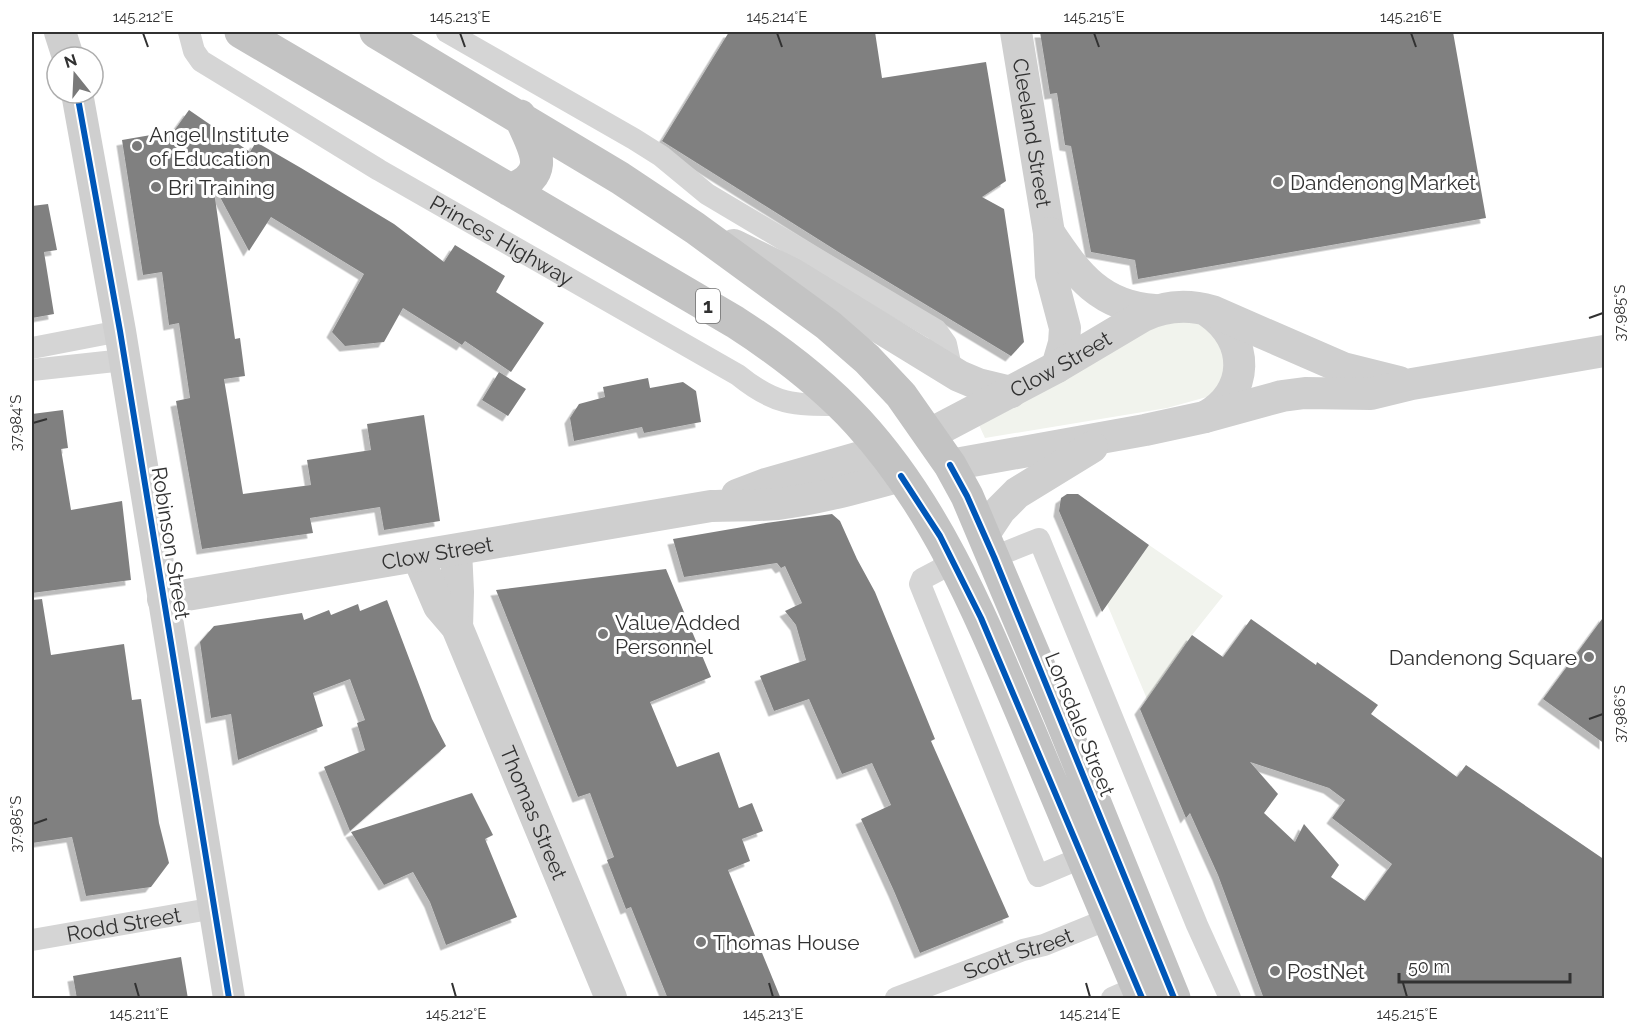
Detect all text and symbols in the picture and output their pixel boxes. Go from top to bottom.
text: 145.212°E [113,8,173,26]
text: 145.213°E [430,8,490,26]
text: 145.214°E [747,8,808,26]
text: 145.215°E [1063,8,1125,26]
text: 145.216°E [1380,8,1442,26]
north arrow [45,45,105,105]
text: N [62,50,79,72]
street label: Cleeland Street [1008,56,1057,209]
place label: Angel Institute of Education [149,122,289,171]
marker: Angel Institute of Education [130,139,144,153]
place label: Dandenong Market [1290,170,1476,195]
place label: Bri Training [168,175,275,200]
marker: Dandenong Market [1271,175,1285,189]
marker: Bri Training [149,180,163,194]
street label: Princes Highway [426,189,578,291]
text: 37.985°S [1611,285,1629,341]
road number: 1 [696,289,720,323]
street label: Clow Street [1005,325,1115,402]
text: 37.984°S [7,395,25,451]
street label: Robinson Street [147,465,195,621]
street label: Clow Street [380,531,495,574]
place label: Value Added Personnel [615,610,740,659]
marker: Value Added Personnel [596,627,610,641]
place label: Dandenong Square [1389,645,1577,670]
street label: Lonsdale Street [1040,648,1120,800]
marker: Dandenong Square [1582,650,1596,664]
text: 37.986°S [1611,685,1629,743]
street label: Thomas Street [495,742,573,883]
text: 37.985°S [7,796,25,852]
street label: Rodd Street [65,902,183,946]
street label: Scott Street [960,922,1076,984]
place label: Thomas House [713,930,860,955]
marker: Thomas House [694,935,708,949]
scale bar [1399,946,1570,984]
text: 50 m [1408,956,1450,977]
place label: PostNet [1287,959,1365,984]
marker: PostNet [1268,964,1282,978]
text: 145.211°E [109,1005,169,1023]
text: 145.212°E [426,1005,486,1023]
text: 145.213°E [743,1005,803,1023]
text: 145.214°E [1060,1005,1121,1023]
text: 145.215°E [1376,1005,1438,1023]

